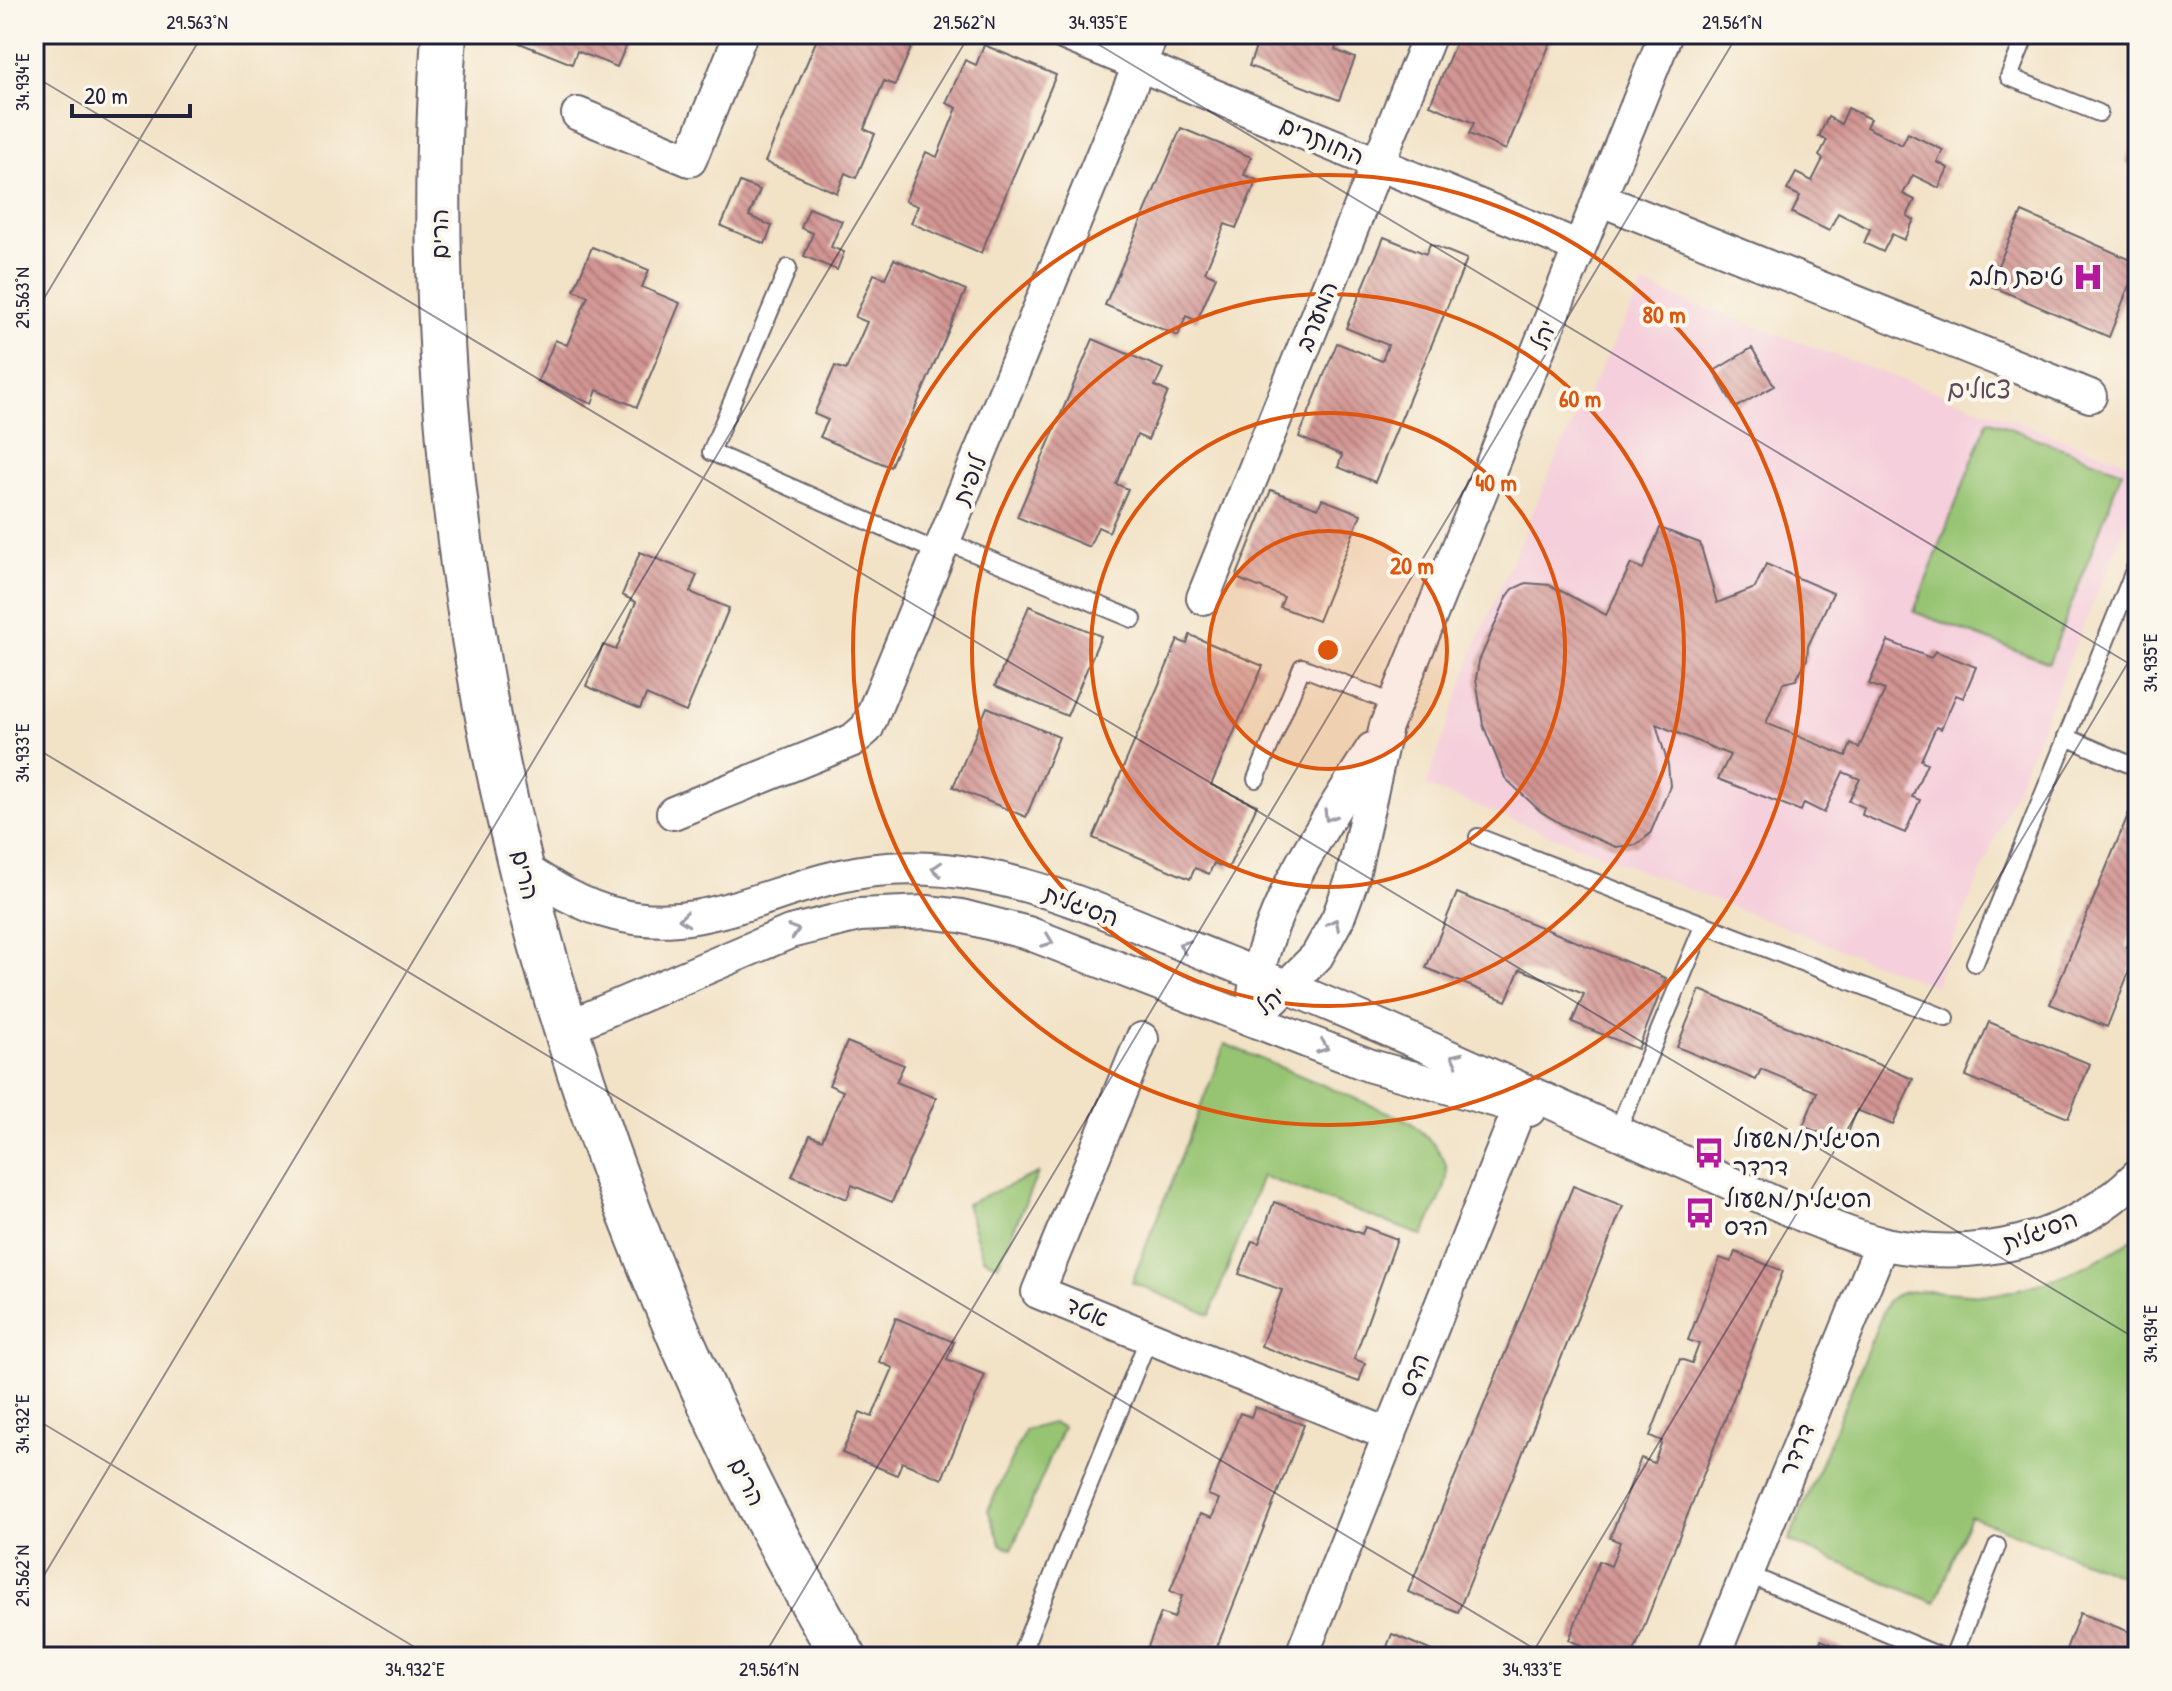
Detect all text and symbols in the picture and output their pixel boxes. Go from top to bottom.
text: 29.563°N [166,8,228,35]
text: 29.562°N [933,8,995,35]
text: 34.935°E [1069,8,1128,35]
text: 29.561°N [1702,8,1762,35]
text: 34.934°E [8,53,35,111]
scale bar [72,68,190,118]
text: 20 m [84,79,128,111]
street label: החותרים [1275,108,1369,172]
street label: הרים [423,209,455,259]
place label: טיפת חלב [1969,260,2064,292]
hospital icon: טיפת חלב [2071,260,2105,294]
text: 29.563°N [8,267,35,329]
street label: המערב [1288,276,1345,356]
text: 80 m [1643,298,1685,330]
street label: יהל [1523,315,1563,354]
district label: צאלים [1947,371,2011,406]
text: 60 m [1559,382,1601,414]
street label: לופית [944,449,994,511]
text: 40 m [1475,466,1517,498]
text: 20 m [1390,549,1434,581]
text: 34.935°E [2136,633,2163,692]
centre of rings [1314,636,1342,664]
text: 34.933°E [8,723,35,783]
one-way arrow [1324,807,1339,821]
street label: הרים [504,847,548,903]
one-way arrow [930,861,943,878]
street label: הסיגלית [1037,876,1123,933]
one-way arrow [677,910,690,927]
one-way arrow [1324,918,1340,933]
one-way arrow [786,925,800,941]
one-way arrow [1040,931,1054,948]
one-way arrow [1178,939,1192,956]
street label: יהל [1249,978,1292,1022]
one-way arrow [1315,1037,1329,1054]
one-way arrow [1450,1052,1464,1068]
place label: הסיגלית/משעול דרדר [1733,1122,1881,1182]
bus stop icon: הסיגלית/משעול דרדר [1692,1136,1726,1170]
place label: הסיגלית/משעול הדס [1724,1182,1872,1242]
bus stop icon: הסיגלית/משעול הדס [1683,1196,1717,1230]
street label: הסיגלית [1996,1202,2082,1259]
street label: אטד [1061,1288,1113,1334]
text: 34.934°E [2136,1305,2163,1363]
street label: הדס [1390,1348,1436,1401]
text: 34.932°E [8,1394,35,1454]
street label: דרדר [1771,1418,1821,1481]
street label: הרים [722,1452,774,1511]
text: 29.562°N [8,1545,35,1607]
text: 34.932°E [385,1655,445,1682]
text: 29.561°N [739,1655,799,1682]
text: 34.933°E [1502,1655,1562,1682]

